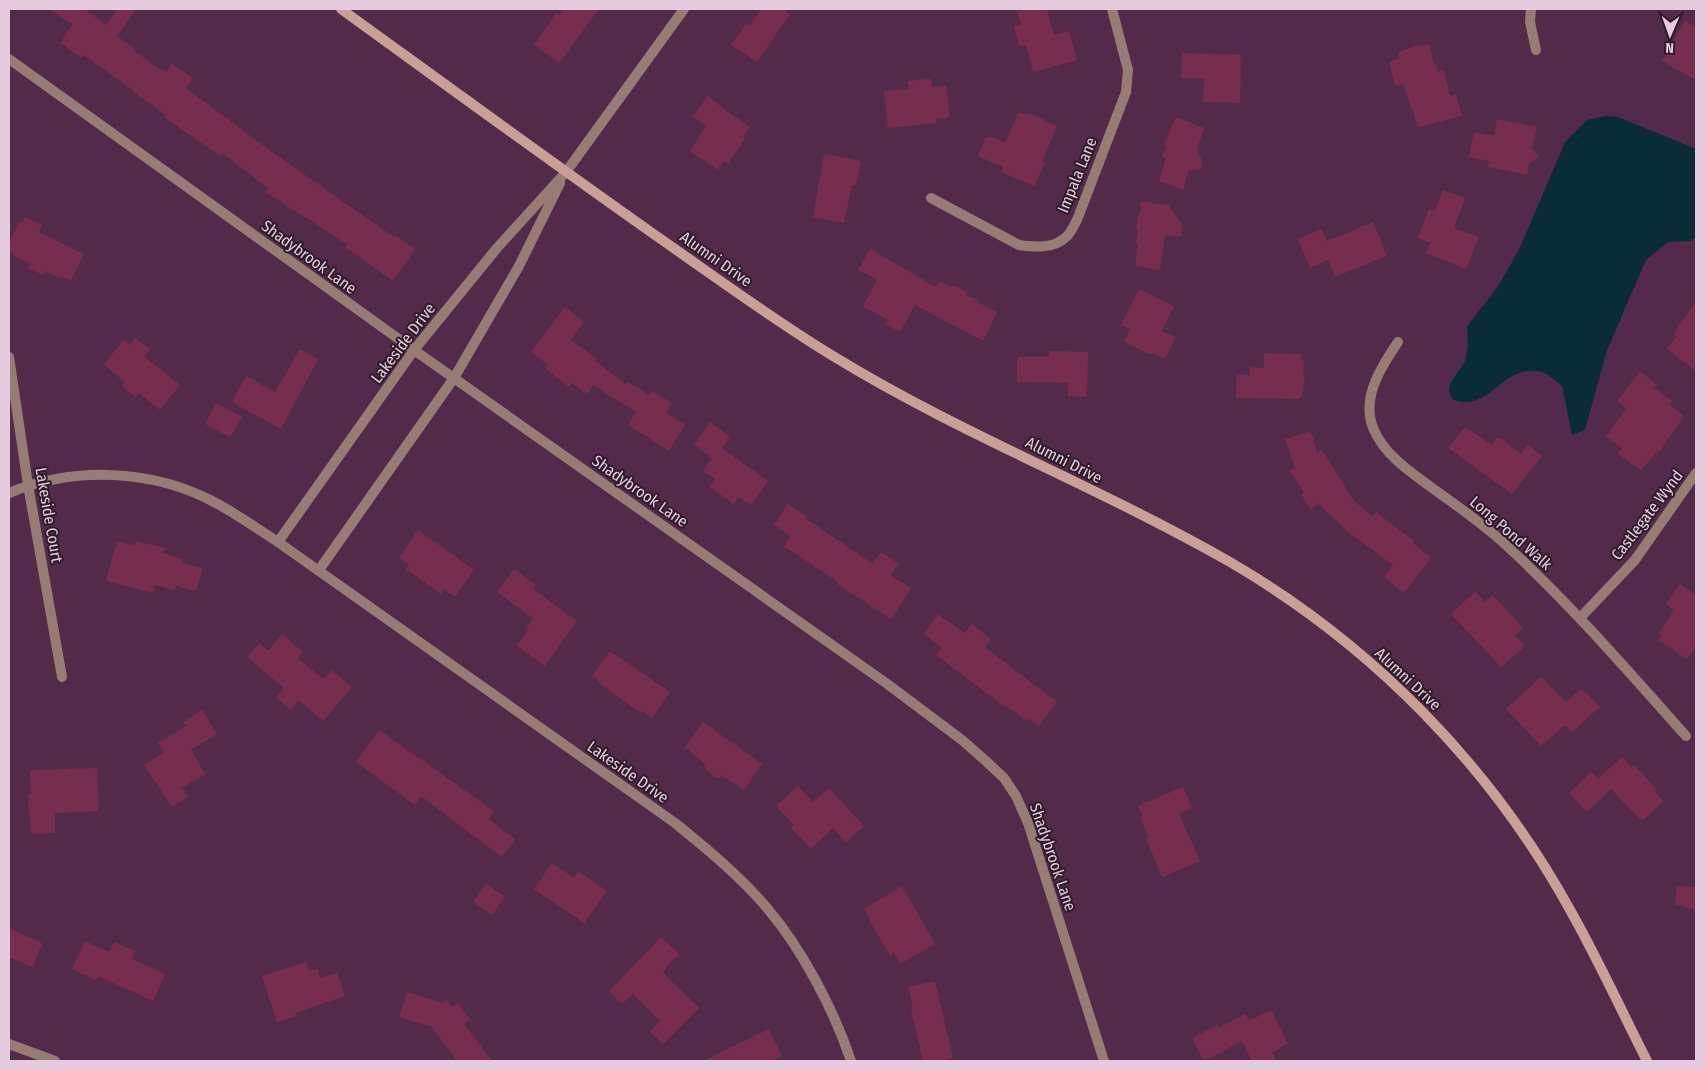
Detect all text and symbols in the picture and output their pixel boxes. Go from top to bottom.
north arrow [1645,10,1695,60]
text: N [1665,39,1674,56]
street label: Impala Lane [1053,135,1101,215]
street label: Shadybrook Lane [258,216,360,298]
street label: Alumni Drive [676,227,756,291]
street label: Lakeside Drive [367,299,439,387]
street label: Alumni Drive [1023,433,1106,487]
street label: Shadybrook Lane [588,451,692,531]
street label: Lakeside Court [31,466,67,565]
street label: Castlegate Wynd [1607,466,1687,564]
street label: Long Pond Walk [1466,492,1556,574]
street label: Alumni Drive [1371,644,1445,714]
street label: Lakeside Drive [584,737,672,807]
street label: Shadybrook Lane [1026,801,1080,913]

